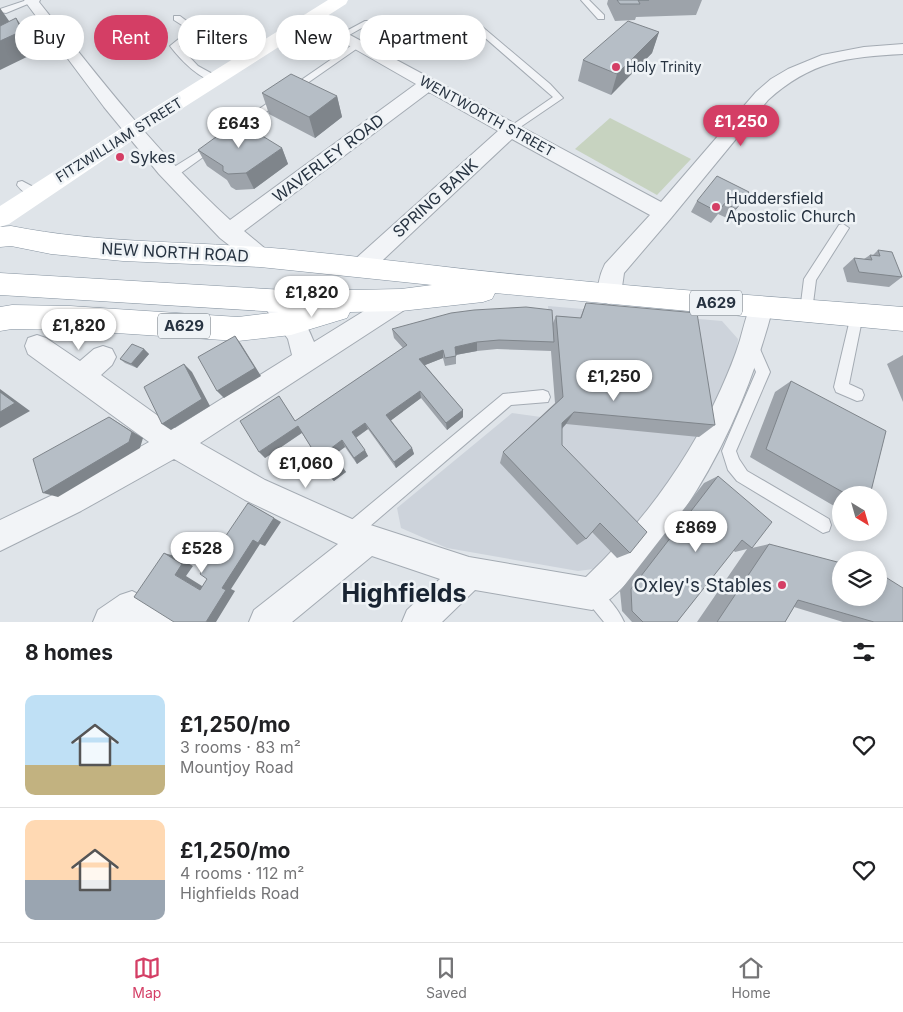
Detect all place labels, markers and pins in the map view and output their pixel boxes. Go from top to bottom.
place label: Holy Trinity [626,58,702,75]
marker: Holy Trinity [610,61,622,73]
pin: £1,250 [700,104,782,147]
pin: £643 [209,106,269,149]
place label: Sykes [130,147,176,167]
marker: Sykes [114,151,126,163]
place label: Huddersfield Apostolic Church [726,188,856,226]
marker: Huddersfield Apostolic Church [710,201,722,213]
pin: £1,820 [271,276,353,318]
pin: £1,820 [38,308,120,351]
pin: £1,250 [573,360,655,402]
pin: £1,060 [265,446,347,489]
pin: £869 [666,510,726,553]
pin: £528 [172,532,232,574]
place label: Oxley's Stables [634,574,772,597]
marker: Oxley's Stables [776,579,788,591]

